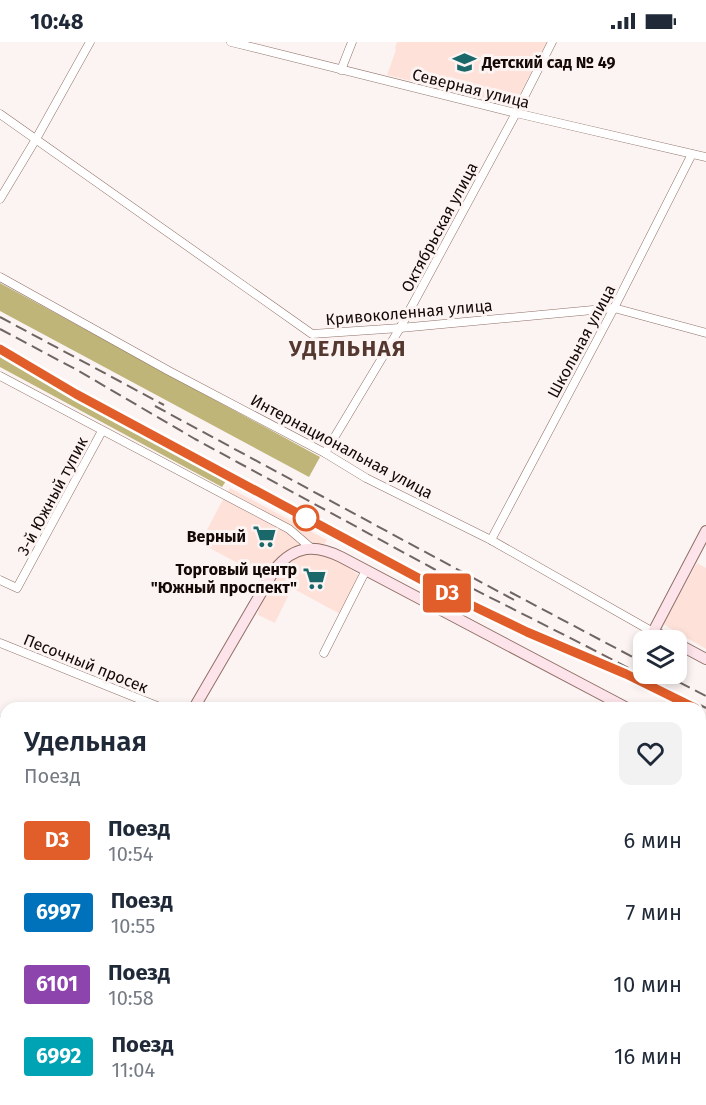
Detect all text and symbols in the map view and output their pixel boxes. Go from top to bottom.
text: 10:48 [30,8,83,35]
school or university icon: Детский сад № 49 [451,49,477,75]
place label: Детский сад № 49 [481,53,615,72]
street label: Северная улица [410,65,532,112]
street label: Октябрьская улица [397,159,482,295]
street label: Школьная улица [544,281,619,401]
street label: Кривоколенная улица [325,296,493,329]
district label: УДЕЛЬНАЯ [288,335,407,362]
street label: Интернациональная улица [247,390,436,503]
street label: 3-й Южный тупик [13,433,92,559]
unlabelled marker [293,505,319,531]
supermarket icon: Верный [251,523,277,549]
place label: Верный [187,527,246,546]
place label: Торговый центр "Южный проспект" [151,560,297,597]
supermarket icon: Торговый центр "Южный проспект" [302,565,328,591]
line badge: D3 [420,574,474,612]
text: D3 [435,580,459,606]
street label: Песочный просек [21,630,152,697]
map controls [633,630,687,684]
button: layers [633,630,687,684]
button: heart [619,722,682,785]
text: Удельная [24,725,147,758]
text: Поезд [24,764,81,788]
text: Поезд [108,815,170,842]
text: D3 [45,827,69,853]
text: 6 мин [623,827,682,854]
text: 10:54 [108,842,153,866]
text: Поезд [111,887,173,914]
text: 6997 [36,899,81,925]
text: 7 мин [625,899,682,926]
text: 10:55 [111,914,155,938]
text: Поезд [108,959,170,986]
text: 6101 [36,971,78,997]
text: 10 мин [613,971,682,998]
text: 10:58 [108,986,154,1010]
text: Поезд [111,1031,173,1058]
text: 6992 [36,1043,81,1069]
text: 16 мин [614,1043,682,1070]
text: 11:04 [111,1058,155,1082]

